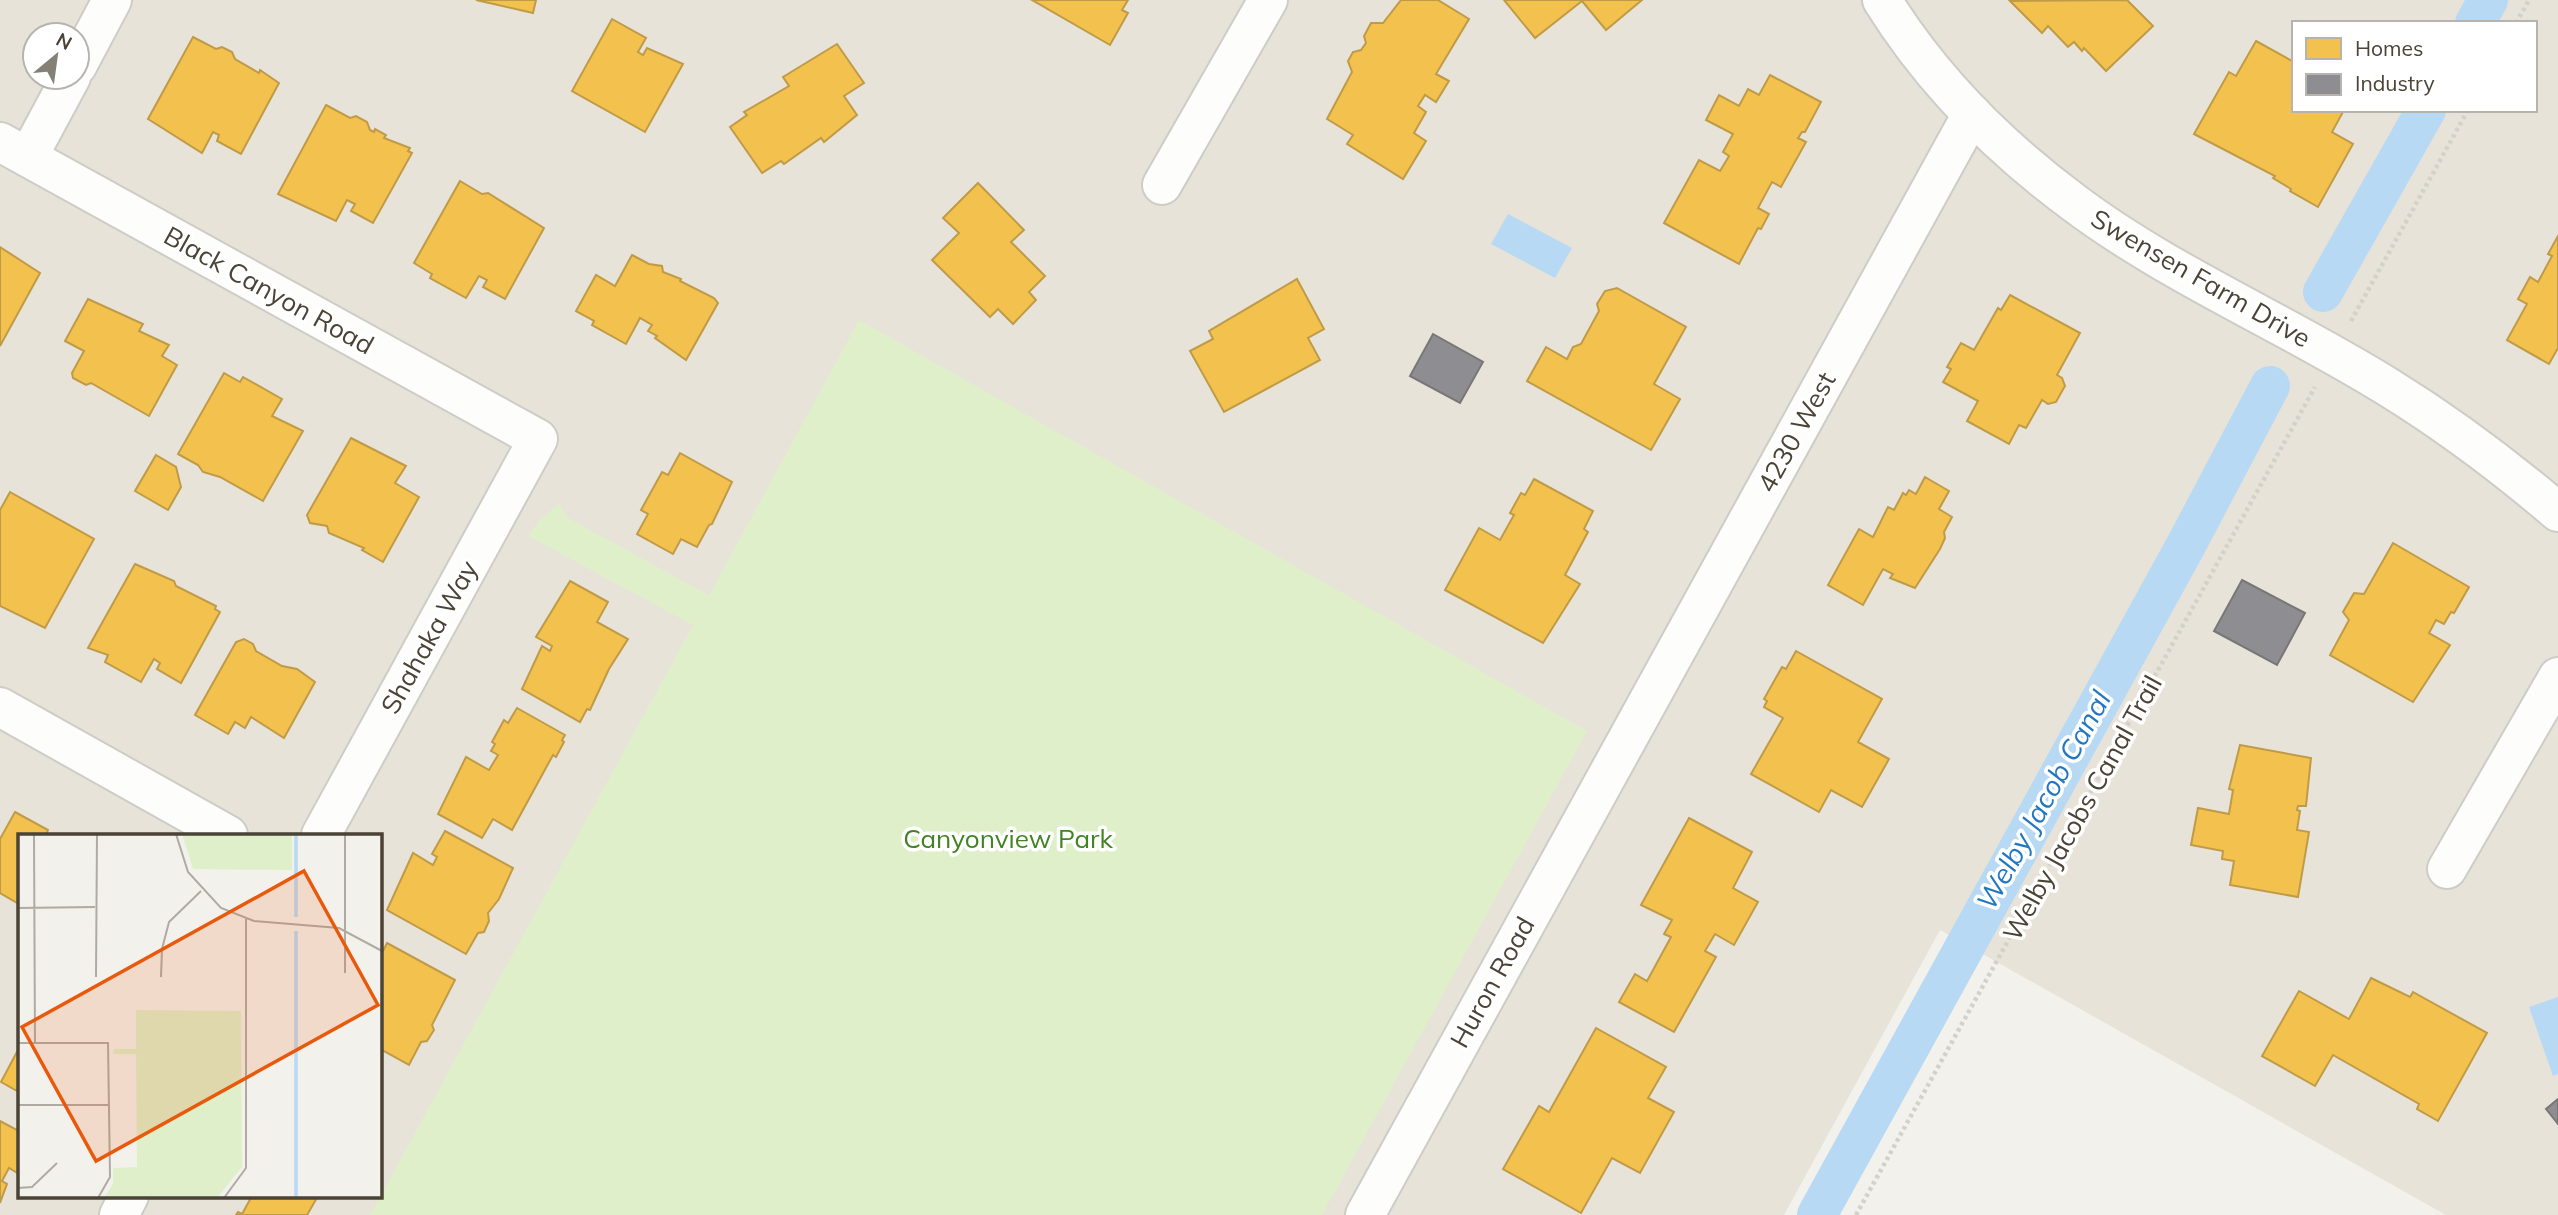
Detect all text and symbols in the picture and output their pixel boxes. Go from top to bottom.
north arrow [21,21,91,91]
legend [2292,21,2537,112]
text: N [52,27,76,55]
text: Homes [2355,35,2423,61]
text: Industry [2355,70,2435,96]
street label: Swensen Farm Drive [2085,202,2317,354]
street label: Black Canyon Road [158,219,380,361]
street label: 4230 West [1749,366,1843,498]
street label: Shahaka Way [373,554,485,719]
street label: Welby Jacobs Canal Trail [1995,670,2169,946]
water label: Welby Jacob Canal [1968,684,2118,916]
park label: Canyonview Park [903,822,1113,855]
inset map [18,834,382,1198]
street label: Huron Road [1442,911,1542,1053]

